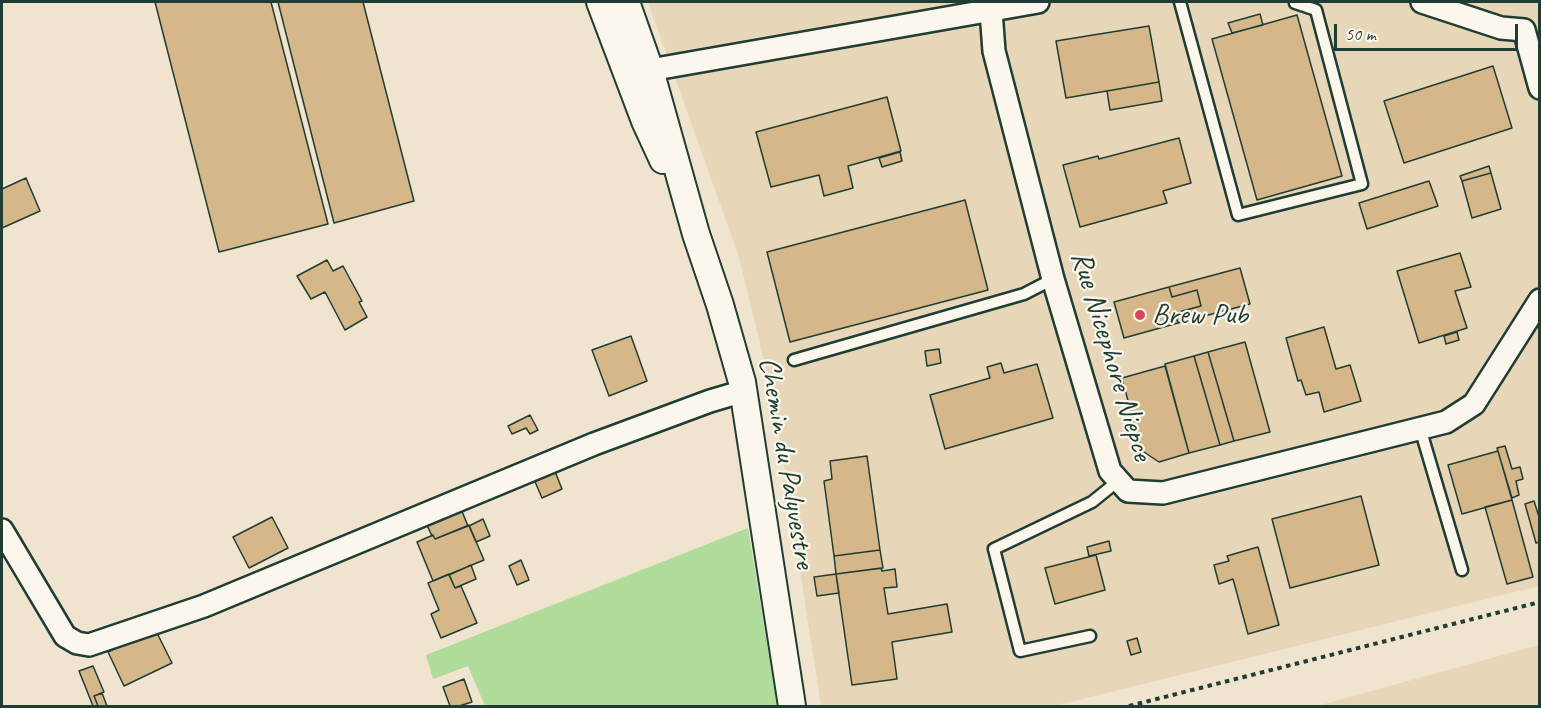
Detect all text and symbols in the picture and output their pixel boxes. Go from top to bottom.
scale bar [1337,12,1522,50]
text: 50 m [1345,23,1376,45]
street label: Rue Nicephore Niepce [1062,247,1160,465]
place label: Brew Pub [1152,297,1248,333]
marker: Brew Pub [1133,308,1147,322]
street label: Chemin du Palyvestre [750,355,822,571]

